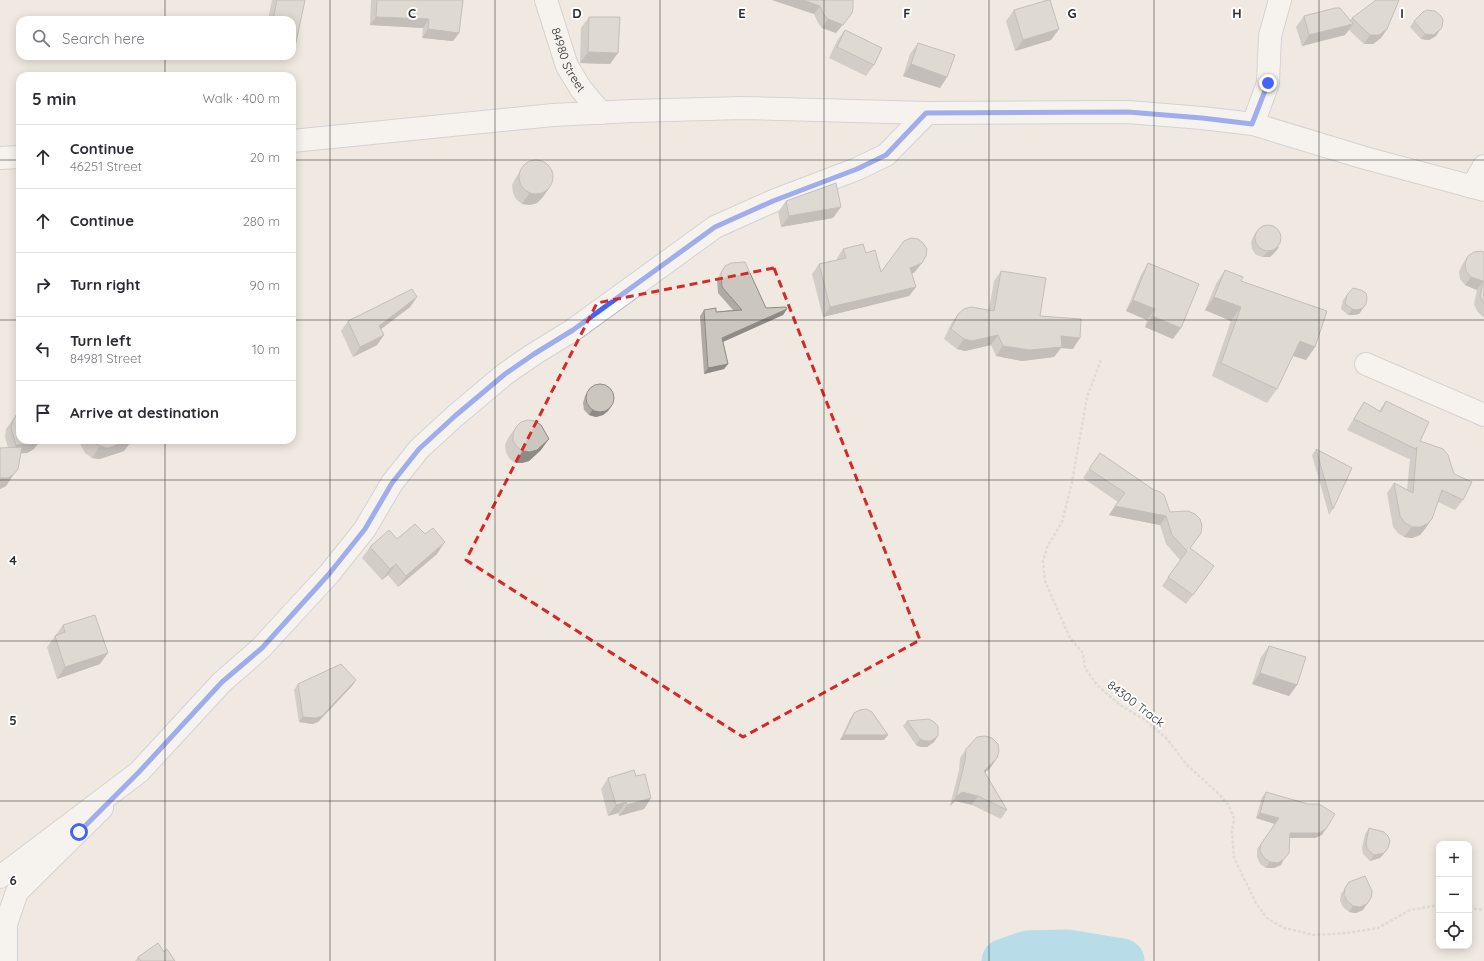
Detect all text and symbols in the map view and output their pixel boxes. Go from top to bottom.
text: C [408,5,416,21]
text: D [572,5,582,21]
text: E [738,5,746,21]
text: F [903,5,911,21]
text: G [1067,5,1077,21]
text: H [1232,5,1242,21]
text: I [1400,5,1404,21]
search box [16,16,296,60]
street label: 84980 Street [548,26,589,95]
icon: search [30,27,52,49]
text: Search here [62,29,145,48]
route end [1259,74,1277,92]
text: 5 min [32,88,76,109]
text: Walk · 400 m [202,90,280,106]
text: Continue [70,139,134,158]
icon: ahead [32,146,54,168]
text: 20 m [250,149,280,165]
text: 46251 Street [70,158,142,174]
icon: ahead [32,210,54,232]
text: Continue [70,211,134,230]
text: 280 m [243,213,280,229]
icon: right [32,274,54,296]
text: Turn right [70,275,141,294]
text: 90 m [250,277,280,293]
text: Turn left [70,331,132,350]
icon: left [32,338,54,360]
text: 10 m [252,341,280,357]
text: 84981 Street [70,350,142,366]
icon: arrive [32,402,54,424]
text: Arrive at destination [70,403,219,422]
text: 4 [9,552,17,568]
street label: 84300 Track [1105,677,1168,730]
text: 5 [9,712,17,728]
route start [70,823,88,841]
map controls [1436,841,1472,949]
button: + [1436,841,1472,877]
text: 6 [9,872,17,888]
button: − [1436,877,1472,913]
button: locate [1436,913,1472,949]

